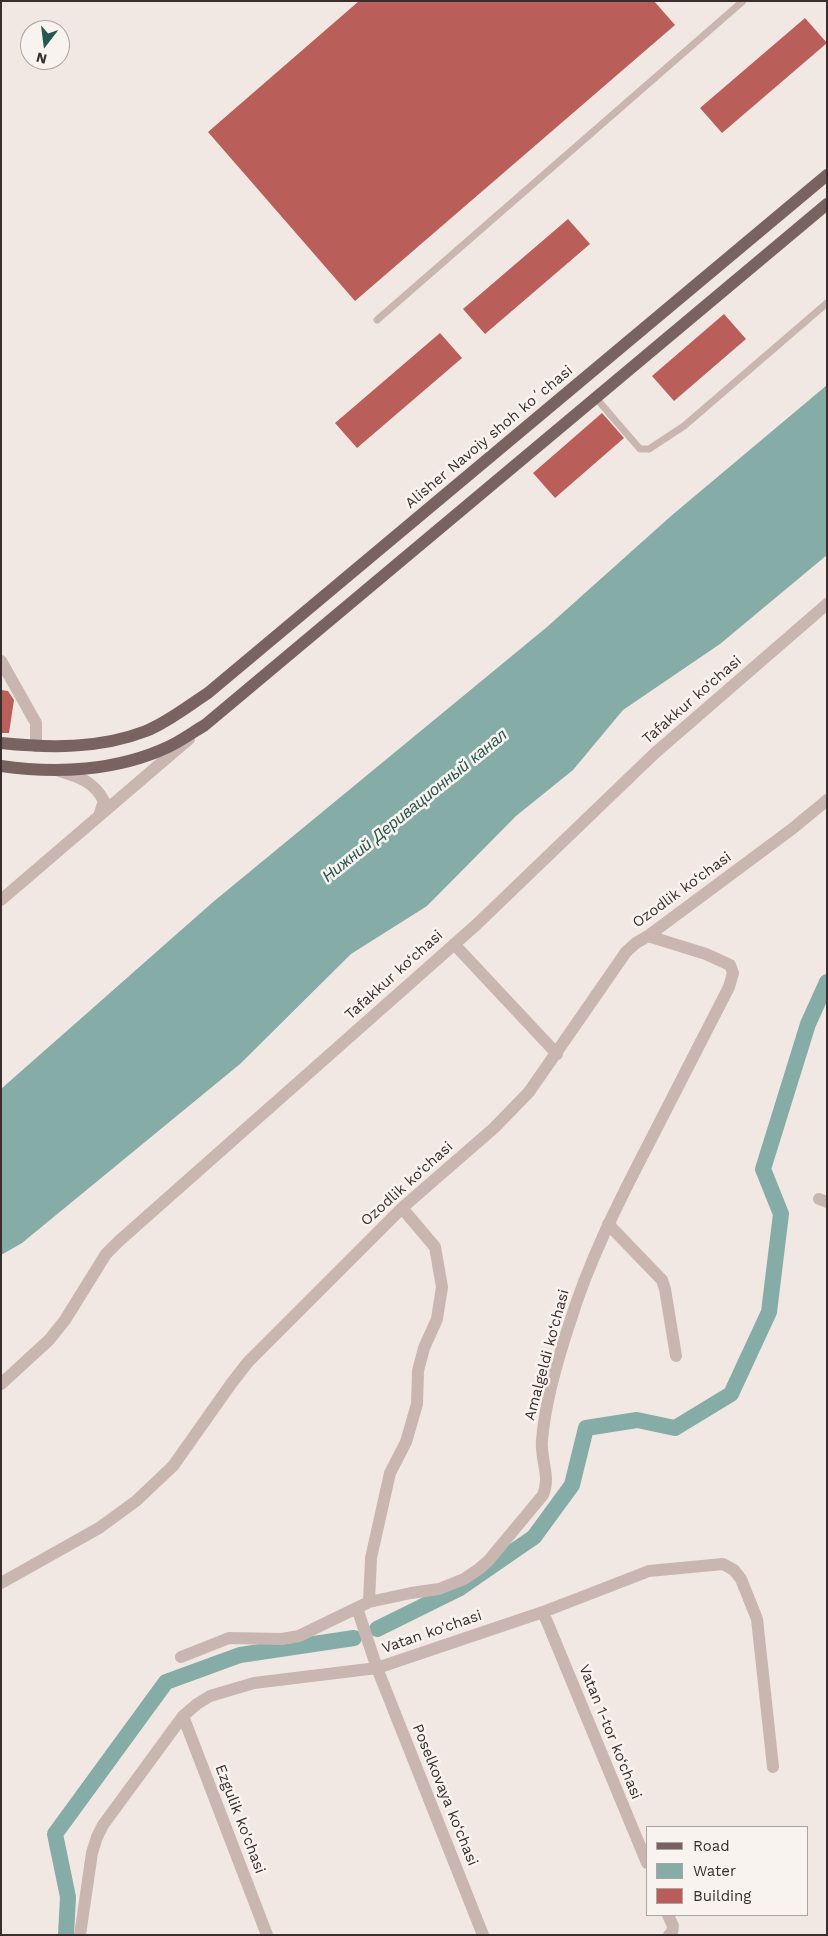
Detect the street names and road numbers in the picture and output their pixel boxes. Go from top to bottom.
street label: Alisher Navoiy shoh koʻchasi [402,362,576,512]
street label: Tafakkur ko‘chasi [639,652,745,748]
street label: Ozodlik ko‘chasi [629,848,735,932]
street label: Tafakkur ko‘chasi [341,926,447,1024]
street label: Ozodlik ko‘chasi [357,1138,457,1230]
street label: Amalgeldi ko‘chasi [521,1287,573,1423]
street label: Vatan ko'chasi [380,1606,484,1658]
street label: Vatan 1-tor ko‘chasi [575,1662,645,1802]
street label: Poselkovaya ko‘chasi [408,1722,482,1868]
street label: Ezgulik ko'chasi [211,1762,269,1876]

